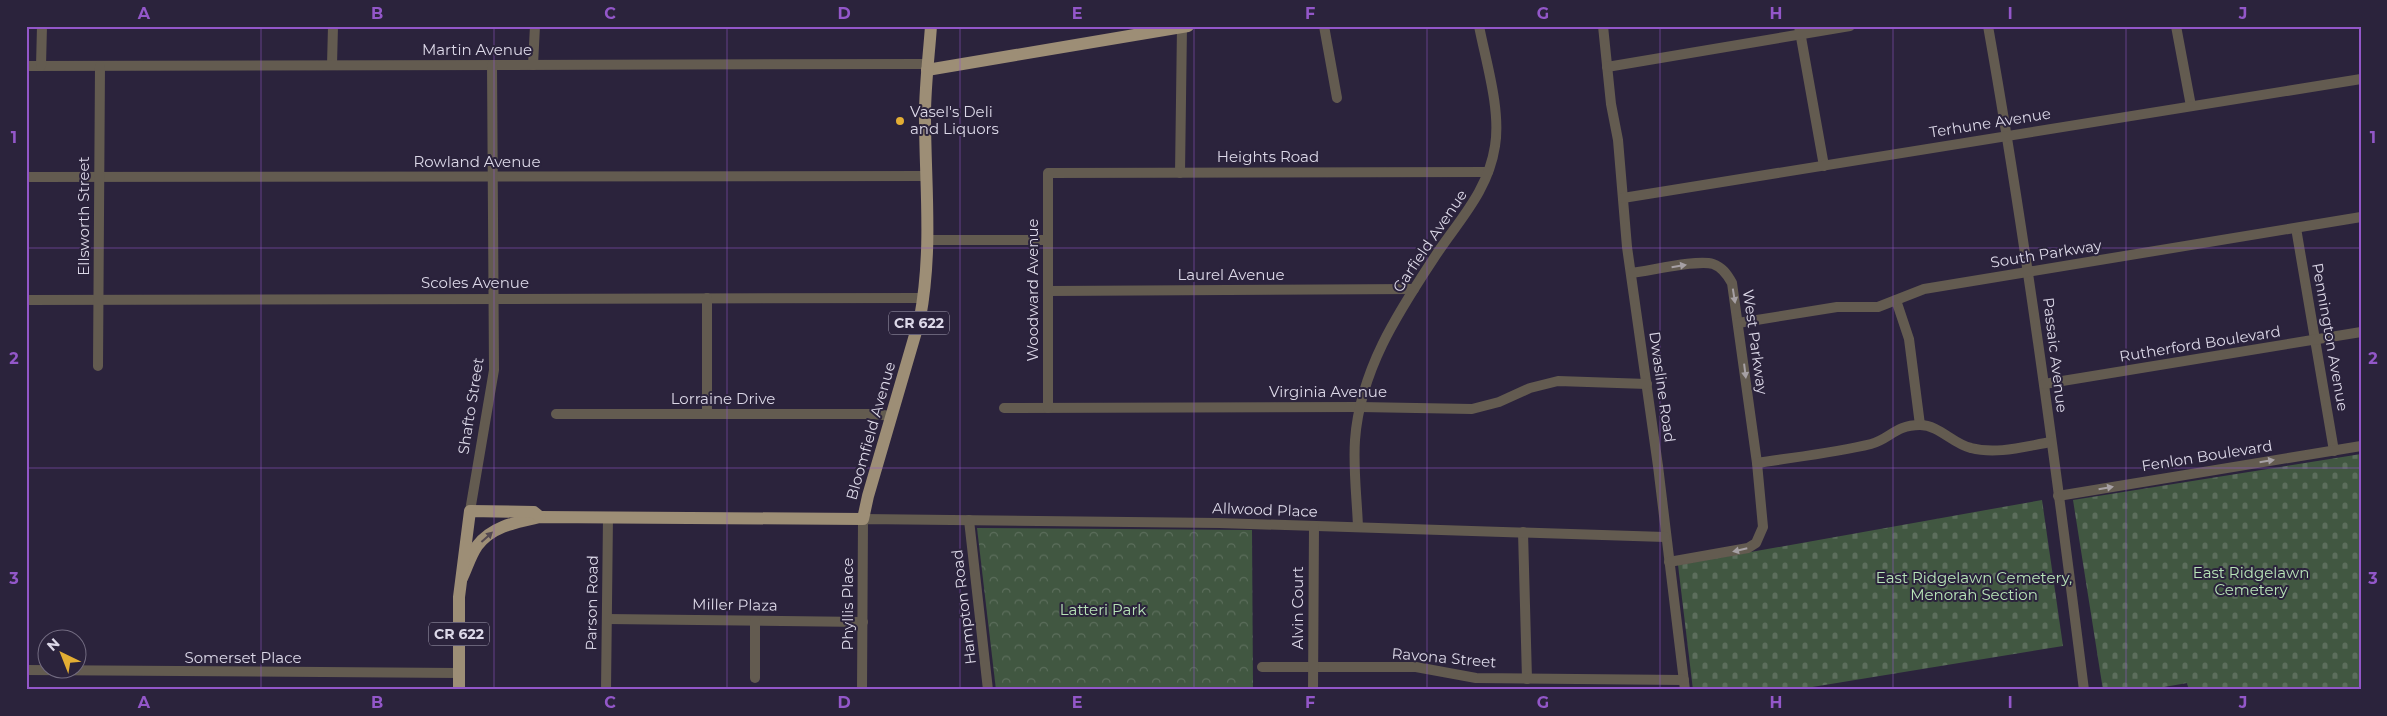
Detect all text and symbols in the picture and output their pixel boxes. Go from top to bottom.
text: A [137,4,151,23]
text: B [371,4,383,23]
text: C [604,4,616,23]
text: D [837,4,851,23]
text: E [1072,4,1082,23]
text: F [1305,4,1315,23]
text: G [1537,4,1549,23]
text: H [1770,4,1782,23]
text: I [2007,4,2013,23]
text: J [2238,4,2247,23]
street label: Martin Avenue [422,40,532,59]
place label: Vasel's Deli and Liquors [910,102,999,138]
street label: Terhune Avenue [1928,104,2052,141]
marker: Vasel's Deli and Liquors [894,115,906,127]
text: 1 [11,128,17,147]
text: 1 [2370,128,2376,147]
street label: Heights Road [1217,147,1319,166]
street label: Rowland Avenue [414,152,540,171]
street label: Ellsworth Street [74,156,93,276]
street label: Garfield Avenue [1388,186,1471,296]
street label: Woodward Avenue [1023,218,1042,362]
street label: South Parkway [1989,235,2104,272]
street label: Pennington Avenue [2308,261,2353,413]
one-way arrow [1671,262,1687,270]
street label: Laurel Avenue [1177,265,1285,284]
street label: Scoles Avenue [421,273,529,292]
one-way arrow [1730,288,1738,304]
street label: West Parkway [1739,288,1772,396]
street label: Passaic Avenue [2039,296,2072,414]
road number: CR 622 [889,312,949,334]
street label: Rutherford Boulevard [2118,321,2282,366]
street label: Dwasline Road [1645,330,1680,444]
text: 2 [9,349,19,368]
text: 2 [2368,349,2378,368]
street label: Shafto Street [453,356,488,456]
street label: Bloomfield Avenue [842,360,899,502]
one-way arrow [1741,363,1749,379]
street label: Virginia Avenue [1269,382,1387,401]
street label: Lorraine Drive [671,389,775,408]
street label: Fenlon Boulevard [2140,436,2274,475]
one-way arrow [2259,457,2275,465]
one-way arrow [2099,484,2115,492]
street label: Allwood Place [1212,498,1318,521]
one-way arrow [481,531,493,543]
one-way arrow [1732,546,1747,554]
street label: Hampton Road [947,549,980,666]
street label: Parson Road [581,555,602,651]
street label: Phyllis Place [838,557,857,651]
park label: East Ridgelawn Cemetery [2193,563,2309,599]
street label: Alvin Court [1288,566,1307,650]
park label: East Ridgelawn Cemetery, Menorah Section [1876,568,2072,604]
text: 3 [8,569,19,588]
text: 3 [2367,569,2378,588]
street label: Miller Plaza [692,594,778,615]
park label: Latteri Park [1060,600,1146,619]
road number: CR 622 [429,622,489,646]
north arrow [38,628,88,678]
text: N [43,634,63,655]
street label: Ravona Street [1391,643,1497,672]
street label: Somerset Place [184,648,302,667]
text: A [137,693,151,712]
text: B [371,693,383,712]
text: C [604,693,616,712]
text: D [837,693,851,712]
text: E [1072,693,1082,712]
text: F [1305,693,1315,712]
text: G [1537,693,1549,712]
text: H [1770,693,1782,712]
text: I [2007,693,2013,712]
text: J [2238,693,2247,712]

